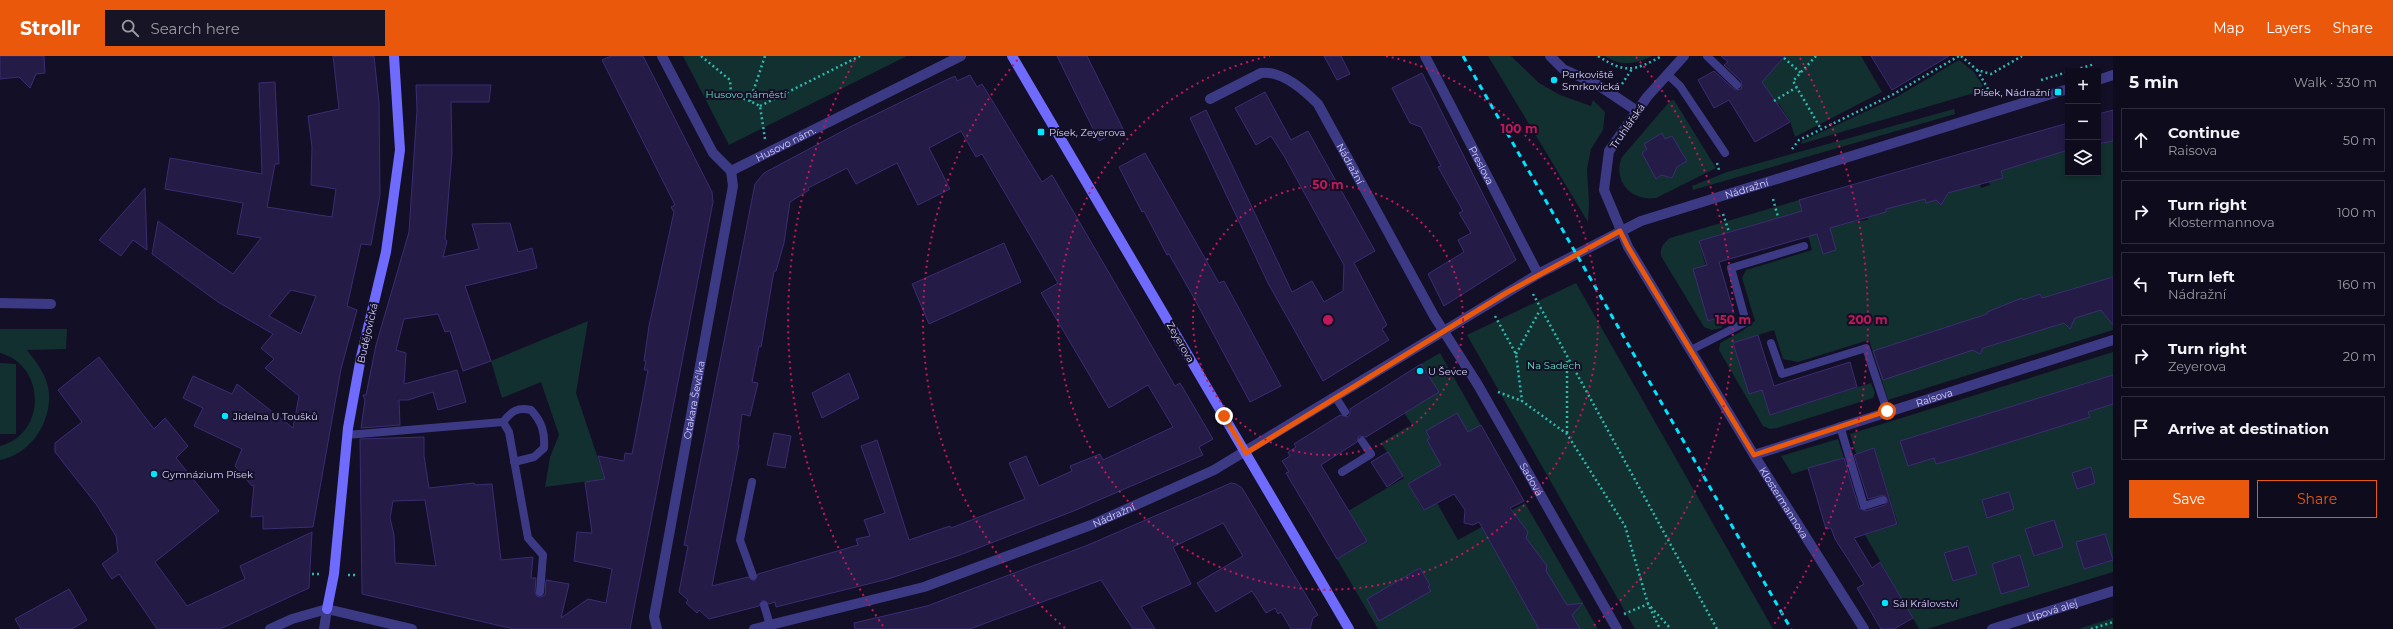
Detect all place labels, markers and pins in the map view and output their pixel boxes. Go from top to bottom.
place label: Parkoviště Smrkovická [1562,68,1620,93]
marker: Parkoviště Smrkovická [1549,75,1559,85]
place label: Písek, Nádražní [1974,86,2051,99]
marker: Písek, Nádražní [2053,87,2063,97]
place label: Písek, Zeyerova [1049,126,1125,139]
marker: Písek, Zeyerova [1036,127,1046,137]
centre of rings [1321,313,1335,327]
place label: U Ševce [1428,365,1467,378]
marker: U Ševce [1415,366,1425,376]
place label: Jídelna U Toušků [232,410,318,423]
marker: Jídelna U Toušků [220,411,230,421]
place label: Gymnázium Písek [162,468,253,481]
marker: Gymnázium Písek [149,469,159,479]
place label: Sál Království [1893,597,1959,610]
marker: Sál Království [1880,598,1890,608]

